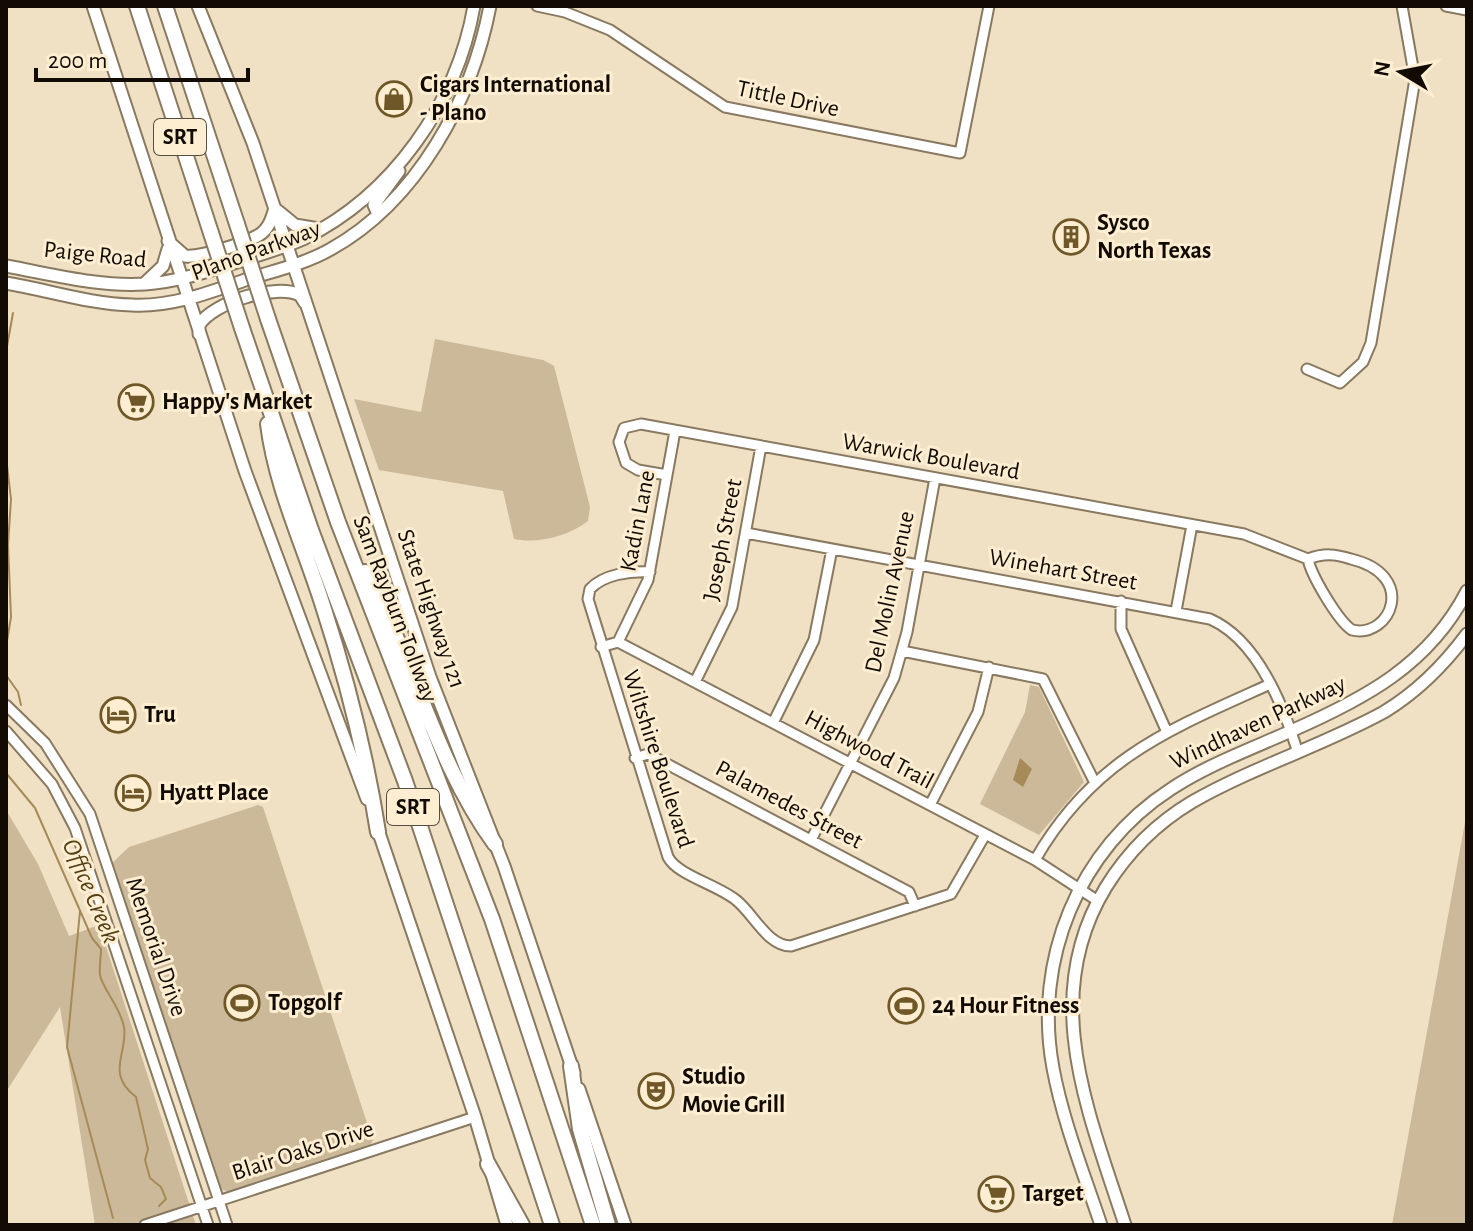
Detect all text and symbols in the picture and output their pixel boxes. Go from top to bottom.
scale bar [36,32,248,82]
north arrow [1361,32,1441,112]
text: 200 m [48,49,107,73]
text: N [1370,59,1394,78]
place label: Cigars International - Plano [420,73,611,125]
street label: Tittle Drive [735,76,841,122]
shop icon: Cigars International - Plano [375,80,413,118]
road number: SRT [154,119,206,155]
place label: Sysco North Texas [1097,211,1211,263]
street label: Plano Parkway [188,217,324,285]
building icon: Sysco North Texas [1052,218,1090,256]
street label: Paige Road [42,238,148,272]
supermarket icon: Happy's Market [117,383,155,421]
place label: Happy's Market [162,390,312,414]
street label: Warwick Boulevard [840,430,1022,484]
street label: Kadin Lane [616,468,660,574]
street label: Joseph Street [699,477,747,603]
street label: Del Molin Avenue [861,509,919,675]
street label: Sam Rayburn Tollway [348,512,442,706]
street label: State Highway 121 [393,526,469,692]
street label: Winehart Street [987,545,1139,595]
street label: Wiltshire Boulevard [618,667,698,851]
street label: Windhaven Parkway [1166,672,1350,774]
hotel icon: Tru [99,696,137,734]
place label: Tru [144,703,176,727]
street label: Highwood Trail [801,706,937,794]
street label: Palamedes Street [711,756,867,854]
hotel icon: Hyatt Place [114,774,152,812]
place label: Hyatt Place [159,781,269,805]
road number: SRT [387,789,439,825]
water label: Office Creek [57,835,125,947]
street label: Memorial Drive [121,875,191,1019]
sports icon: Topgolf [223,984,261,1022]
sports icon: 24 Hour Fitness [887,987,925,1025]
place label: Topgolf [268,991,343,1015]
place label: 24 Hour Fitness [932,994,1079,1018]
place label: Studio Movie Grill [682,1065,785,1117]
theatre icon: Studio Movie Grill [637,1072,675,1110]
street label: Blair Oaks Drive [229,1117,377,1185]
supermarket icon: Target [977,1175,1015,1213]
place label: Target [1022,1182,1084,1206]

